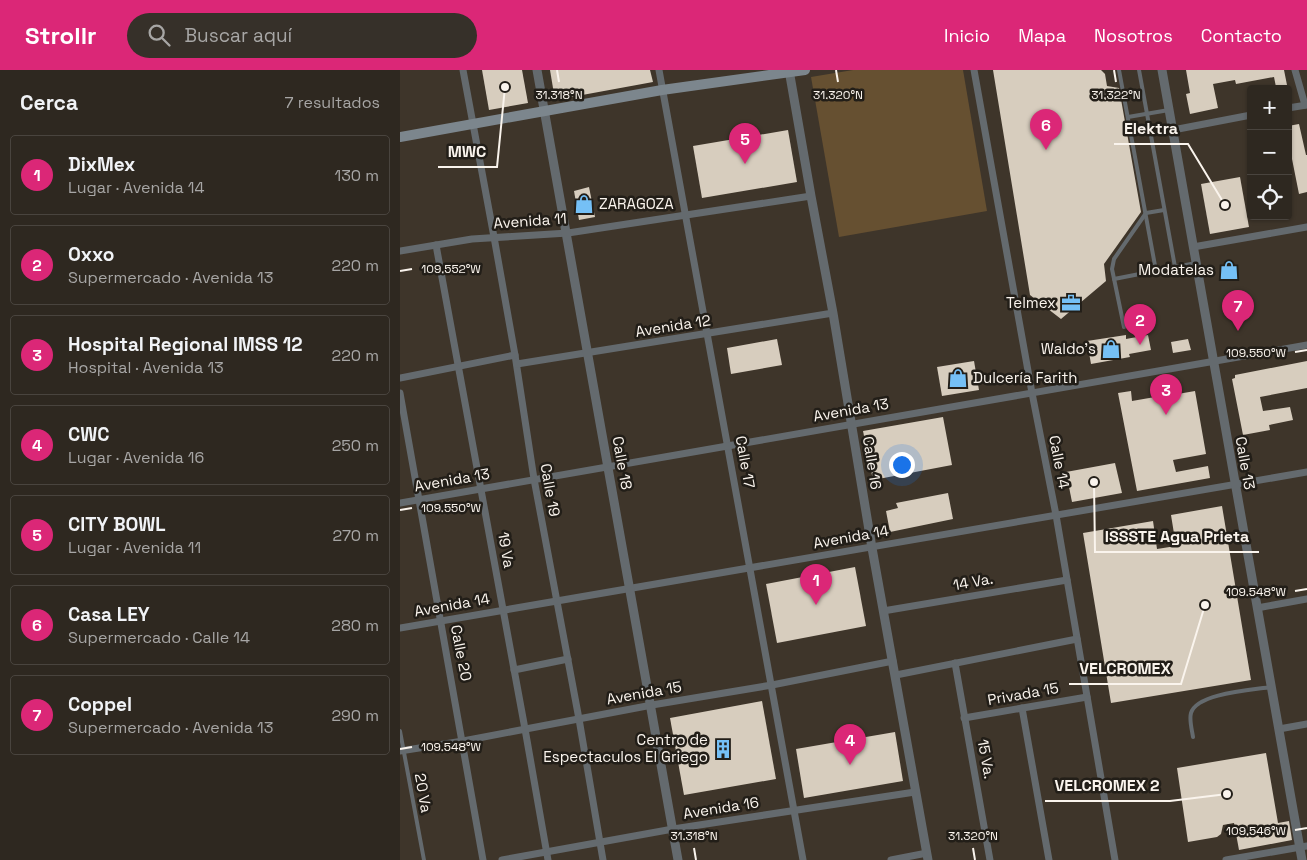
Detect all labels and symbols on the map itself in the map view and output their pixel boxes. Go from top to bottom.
text: 31.318°N [535,87,583,103]
text: 31.320°N [813,87,863,103]
text: 31.322°N [1091,87,1141,103]
pin: 6 [1030,109,1062,150]
callout: Elektra [1114,113,1188,144]
text: Elektra [1124,118,1178,139]
pin: 5 [729,123,761,164]
callout: MWC [438,136,497,167]
text: MWC [448,141,486,162]
shop icon: ZARAGOZA [573,193,595,215]
place label: ZARAGOZA [599,194,674,213]
street label: Avenida 11 [493,208,567,233]
shop icon: Modatelas [1218,259,1240,281]
place label: Modatelas [1138,260,1214,279]
text: 109.552°W [421,261,481,277]
pin: 7 [1222,290,1254,331]
office icon: Telmex [1060,292,1082,314]
place label: Telmex [1006,293,1056,312]
pin: 2 [1124,304,1156,345]
street label: Avenida 12 [634,310,712,341]
shop icon: Waldo's [1100,338,1122,360]
place label: Waldo's [1041,339,1096,358]
text: 109.550°W [1226,345,1287,361]
shop icon: Dulcería Farith [947,367,969,389]
place label: Dulcería Farith [973,368,1078,387]
pin: 3 [1150,374,1182,415]
street label: Avenida 13 [812,394,890,425]
street label: Calle 17 [732,434,759,490]
street label: Calle 14 [1045,434,1074,490]
street label: Calle 18 [608,435,637,491]
street label: Calle 16 [859,435,886,491]
street label: Calle 13 [1231,435,1260,491]
your location [889,452,915,478]
street label: Calle 19 [536,462,565,518]
street label: Avenida 13 [413,464,491,495]
text: 109.550°W [421,500,482,516]
street label: Avenida 14 [812,521,890,553]
callout: ISSSTE Agua Prieta [1095,521,1259,552]
text: ISSSTE Agua Prieta [1105,526,1249,547]
street label: 19 Va [494,530,519,570]
pin: 1 [800,564,832,605]
street label: 14 Va. [951,569,994,594]
text: 109.548°W [1226,584,1287,600]
street label: Avenida 14 [413,589,491,621]
street label: Calle 20 [447,623,476,683]
callout: VELCROMEX [1069,653,1181,684]
text: VELCROMEX [1079,658,1171,679]
street label: Avenida 15 [605,677,683,708]
street label: Privada 15 [986,678,1060,709]
pin: 4 [834,724,866,765]
place label: Centro de Espectaculos El Griego [543,730,708,766]
building icon: Centro de Espectaculos El Griego [712,738,734,760]
street label: 15 Va. [974,738,999,780]
text: 109.548°W [421,739,482,755]
callout: VELCROMEX 2 [1045,770,1170,801]
street label: 20 Va [411,772,436,814]
text: VELCROMEX 2 [1054,775,1160,796]
street label: Avenida 16 [682,792,760,823]
text: 109.546°W [1226,823,1287,839]
text: 31.318°N [670,828,718,844]
text: 31.320°N [948,828,998,844]

